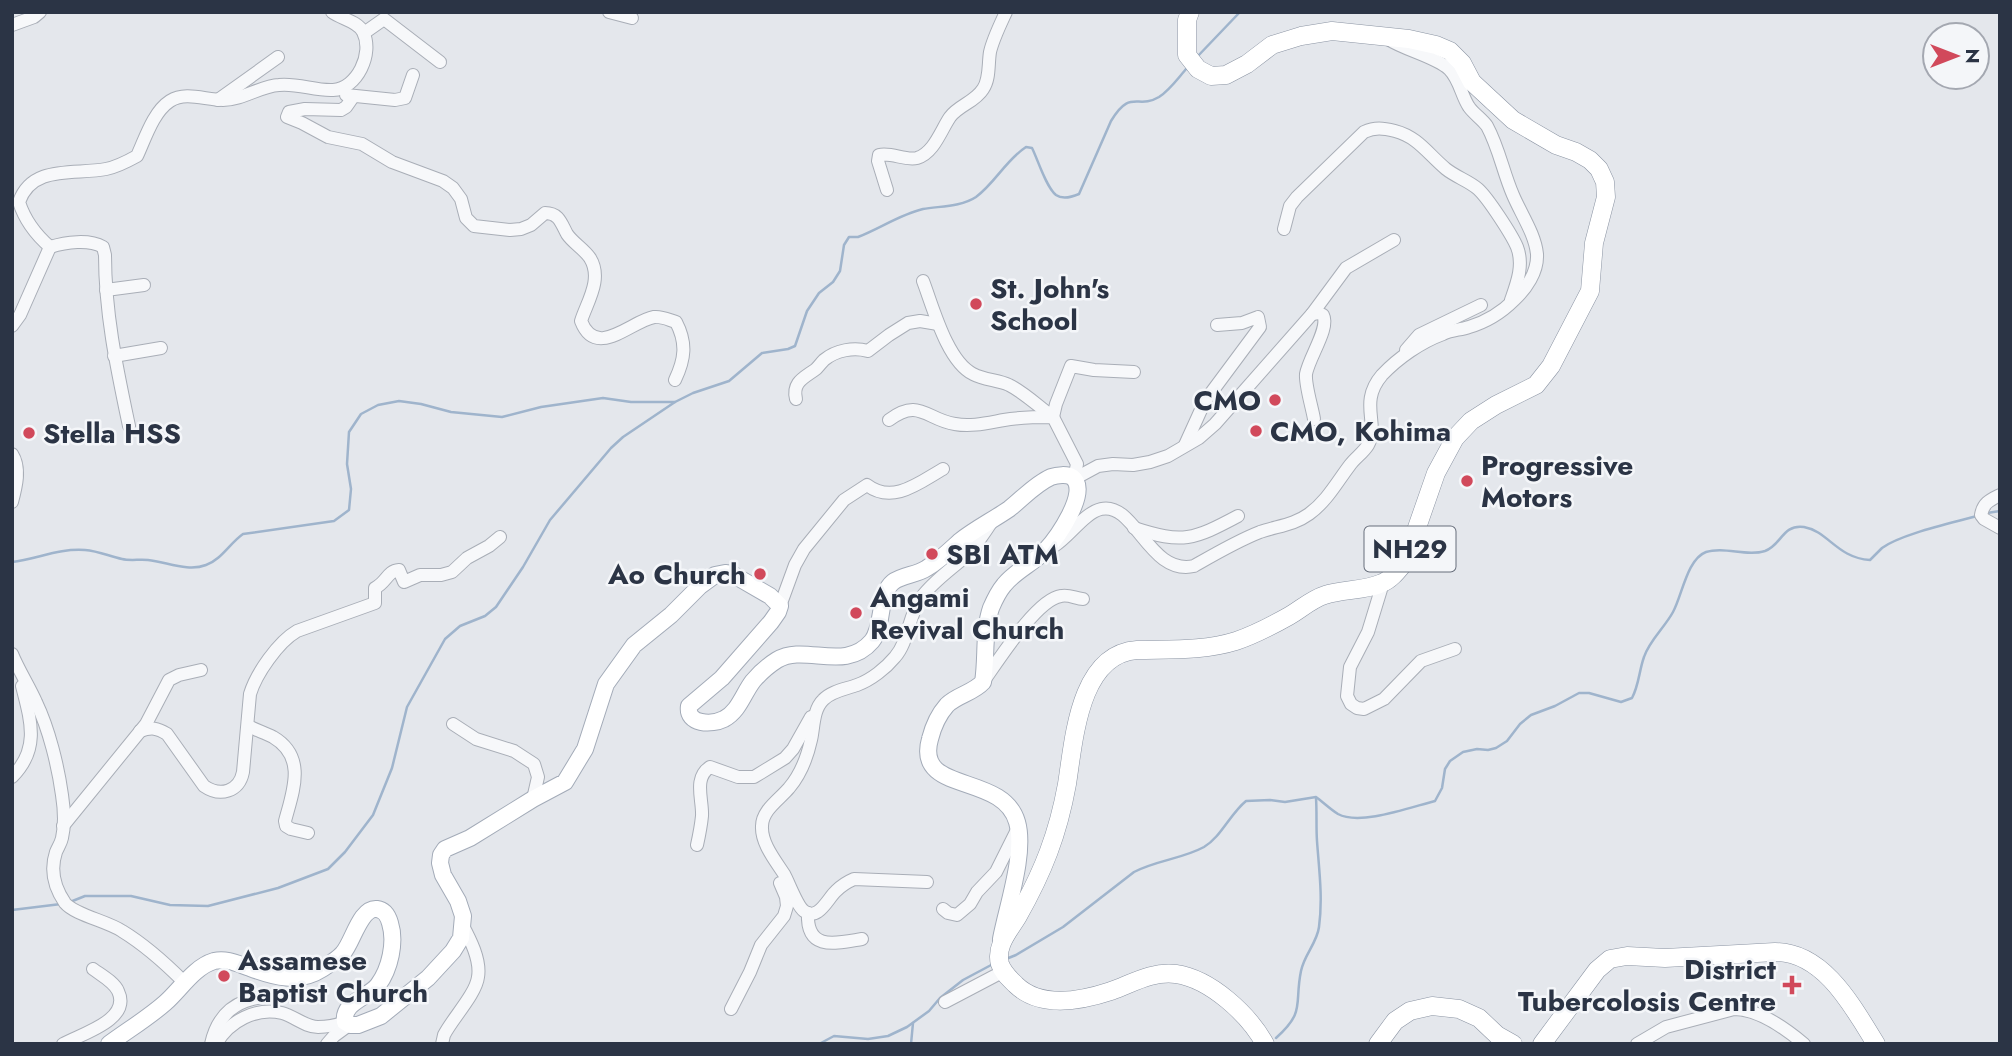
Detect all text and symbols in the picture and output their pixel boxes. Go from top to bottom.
north arrow [1921,21,1991,91]
text: N [1959,48,1986,64]
place label: St. John's School [990,268,1110,341]
marker: St. John's School [968,296,984,312]
place label: CMO [1193,380,1261,421]
marker: CMO [1267,392,1283,408]
place label: CMO, Kohima [1270,411,1451,452]
place label: Stella HSS [43,413,181,454]
marker: CMO, Kohima [1248,423,1264,439]
marker: Stella HSS [21,425,37,441]
place label: Progressive Motors [1481,445,1633,518]
marker: Progressive Motors [1459,473,1475,489]
road number: NH29 [1364,526,1456,572]
place label: SBI ATM [946,534,1059,575]
marker: SBI ATM [924,546,940,562]
place label: Ao Church [607,554,746,595]
marker: Ao Church [752,566,768,582]
place label: Angami Revival Church [869,577,1065,650]
marker: Angami Revival Church [848,605,864,621]
place label: Assamese Baptist Church [237,940,428,1013]
place label: District Tubercolosis Centre [1518,949,1776,1022]
marker: Assamese Baptist Church [216,968,232,984]
marker: District Tubercolosis Centre [1782,975,1802,995]

